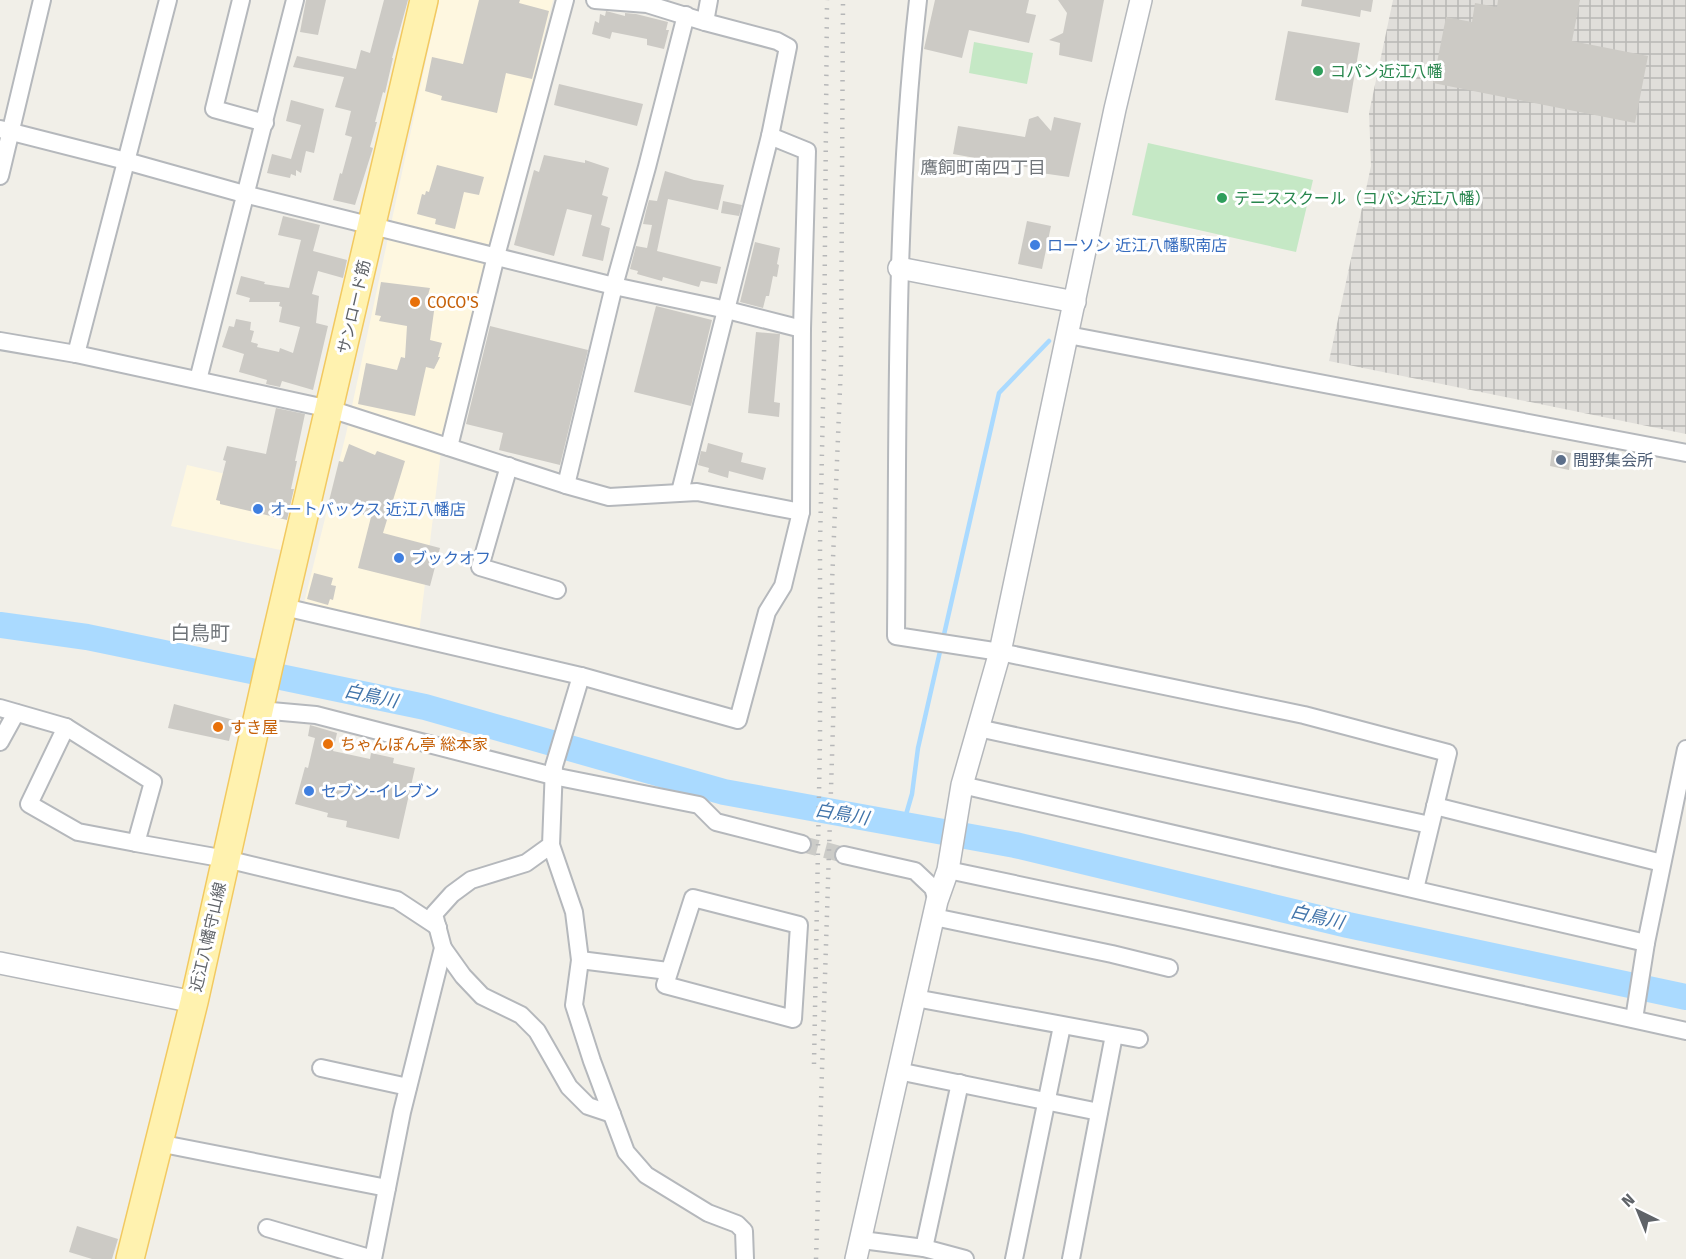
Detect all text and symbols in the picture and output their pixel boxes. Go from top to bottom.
place label: コパン近江八幡 [1330,62,1443,81]
marker: コパン近江八幡 [1311,64,1325,78]
district label: 鷹飼町南四丁目 [920,157,1046,179]
place label: テニススクール（コパン近江八幡） [1234,189,1491,208]
marker: テニススクール（コパン近江八幡） [1215,191,1229,205]
place label: ローソン 近江八幡駅南店 [1047,236,1227,255]
marker: ローソン 近江八幡駅南店 [1028,238,1042,252]
street label: サンロード筋 [334,258,374,356]
place label: COCO'S [427,293,479,312]
marker: COCO'S [408,295,422,309]
place label: 間野集会所 [1573,451,1653,470]
marker: 間野集会所 [1554,453,1568,467]
place label: オートバックス 近江八幡店 [270,500,466,519]
marker: オートバックス 近江八幡店 [251,502,265,516]
place label: ブックオフ [411,549,491,568]
marker: ブックオフ [392,551,406,565]
district label: 白鳥町 [170,621,230,645]
water label: 白鳥川 [342,680,402,713]
place label: すき屋 [230,718,278,737]
marker: すき屋 [211,720,225,734]
place label: ちゃんぽん亭 総本家 [340,735,488,754]
marker: ちゃんぽん亭 総本家 [321,737,335,751]
place label: セブン-イレブン [321,782,439,801]
marker: セブン-イレブン [302,784,316,798]
water label: 白鳥川 [814,798,872,830]
street label: 近江八幡守山線 [186,880,230,994]
water label: 白鳥川 [1288,900,1348,934]
north arrow [1608,1181,1668,1241]
text: N [1618,1190,1638,1211]

